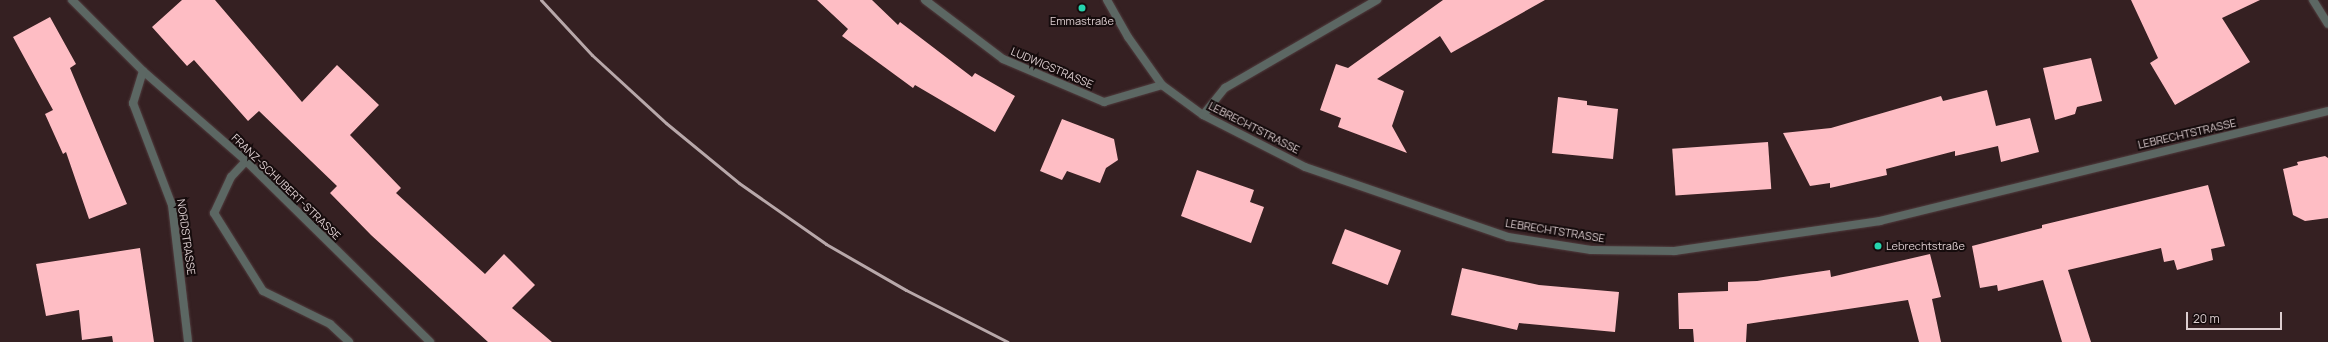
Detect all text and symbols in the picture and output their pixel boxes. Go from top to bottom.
marker: Emmastraße [1077,3,1087,13]
place label: Emmastraße [1050,14,1114,28]
street label: LUDWIGSTRASSE [1009,45,1095,91]
street label: LEBRECHTSTRASSE [1206,99,1302,157]
street label: LEBRECHTSTRASSE [2137,116,2237,152]
street label: FRANZ-SCHUBERT-STRASSE [229,131,343,243]
street label: NORDSTRASSE [174,198,198,276]
street label: LEBRECHTSTRASSE [1504,217,1606,245]
place label: Lebrechtstraße [1886,239,1965,253]
marker: Lebrechtstraße [1873,241,1883,251]
scale bar [2188,304,2284,330]
text: 20 m [2193,310,2220,327]

